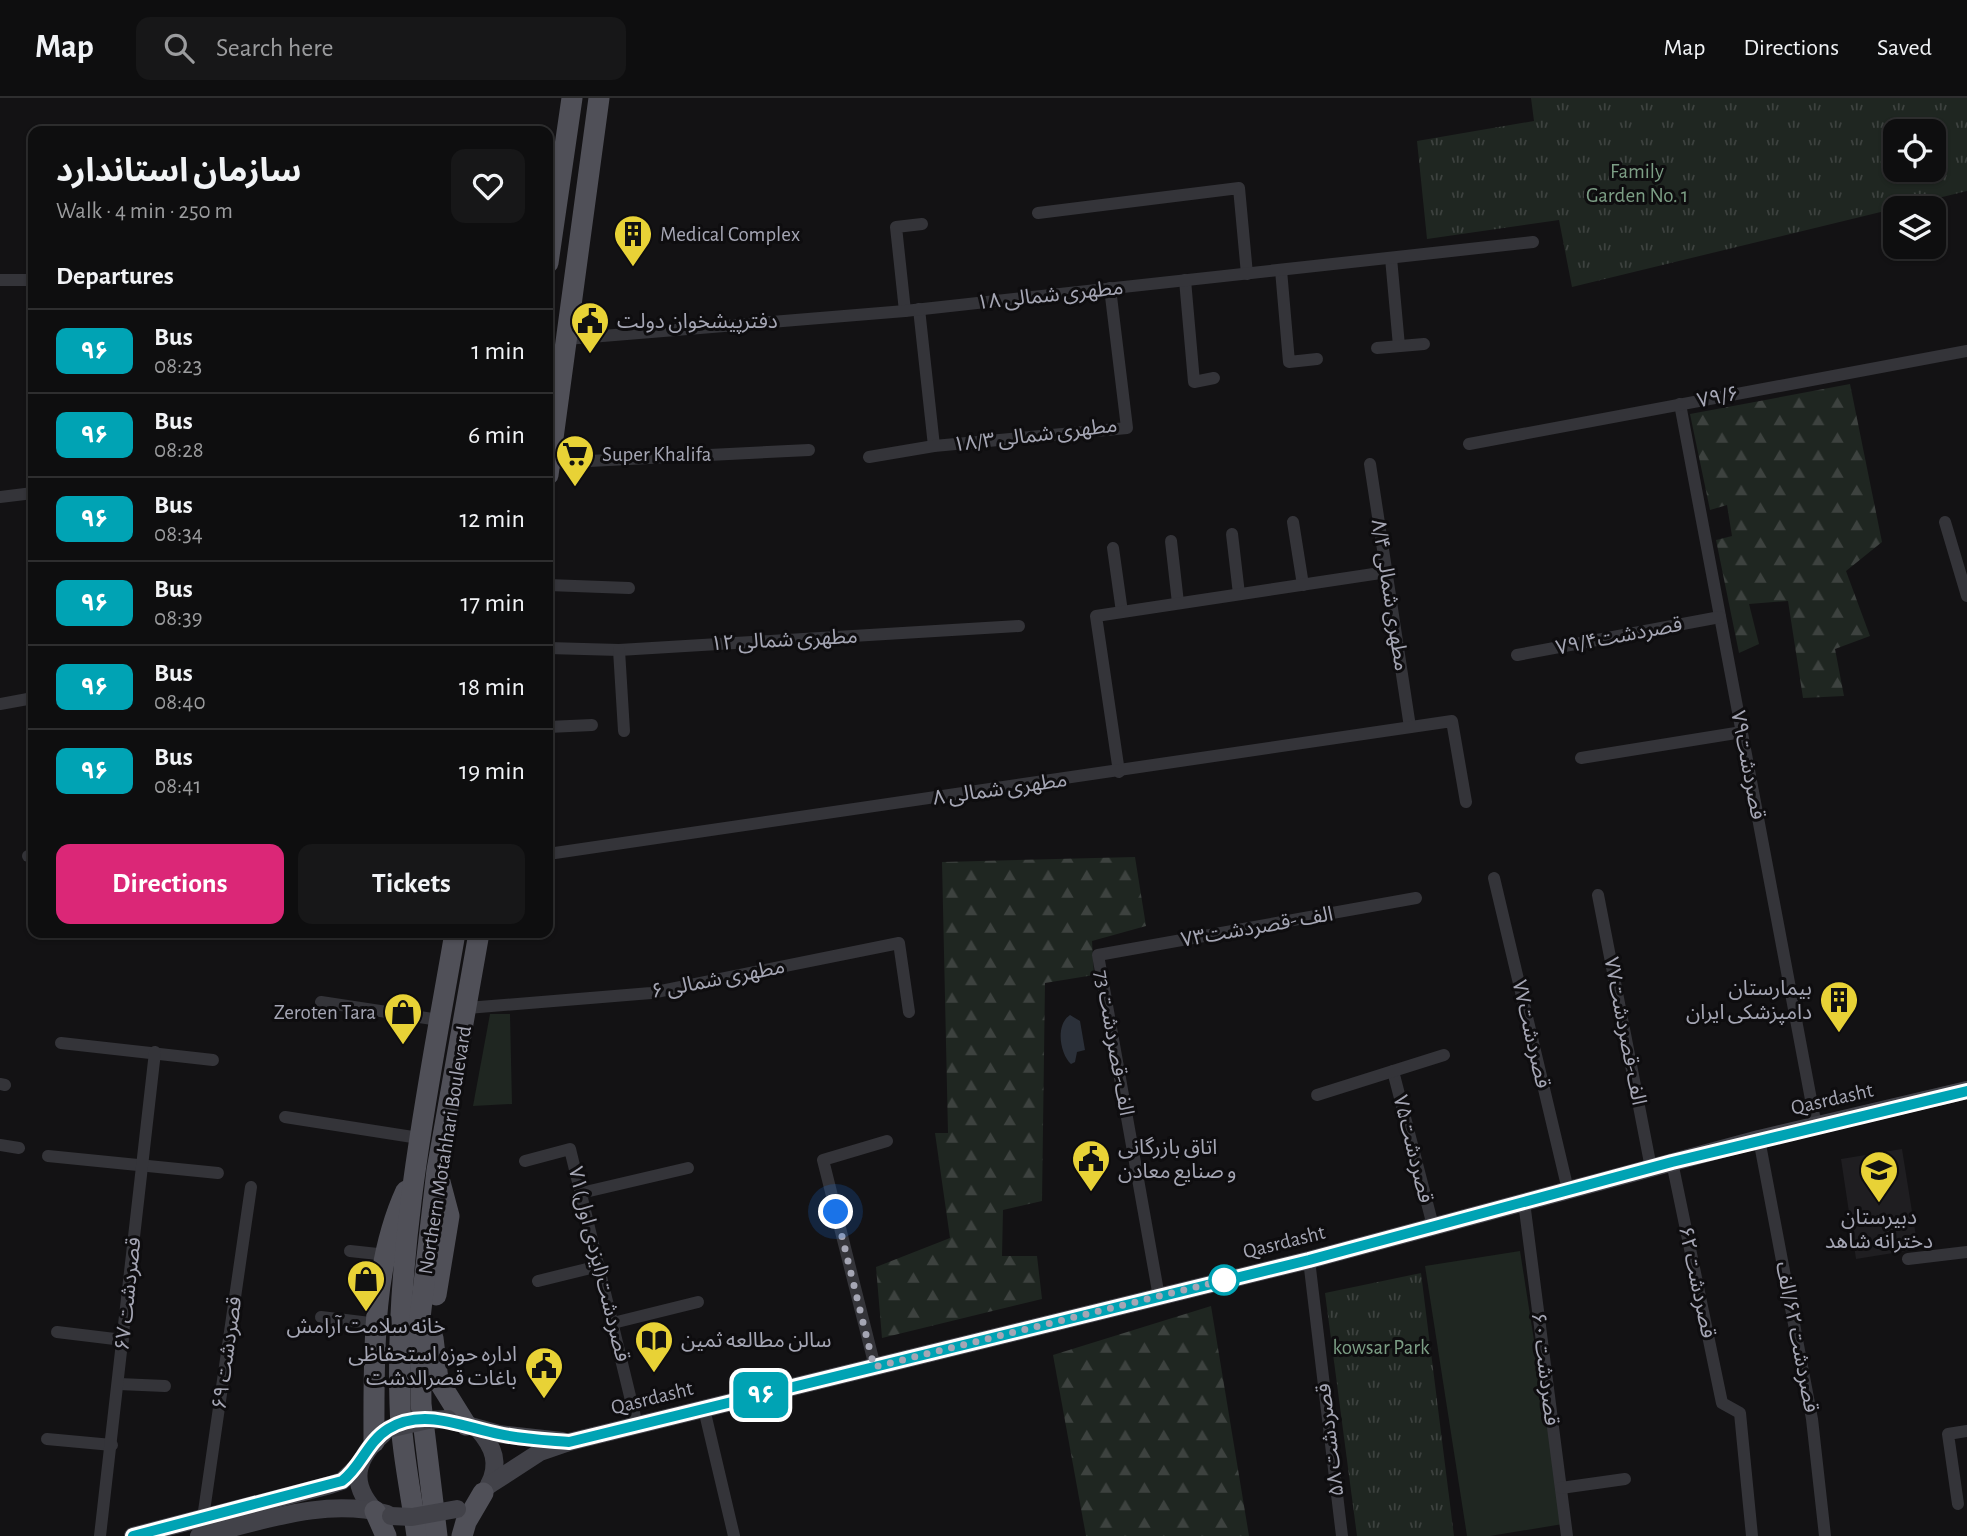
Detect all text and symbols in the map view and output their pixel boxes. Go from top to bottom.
search box [136,17,626,80]
icon: search [160,29,198,67]
text: Map [35,31,94,64]
text: Search here [216,35,334,61]
text: Map [1663,36,1705,60]
text: Directions [1743,36,1839,60]
text: Saved [1877,36,1932,60]
map controls [1883,119,1946,259]
button: locate [1883,119,1946,182]
button: heart [451,149,525,223]
text: سازمان استاندارد [56,155,301,188]
park label: Family Garden No. 1 [1586,161,1688,206]
button: layers [1883,196,1946,259]
text: Walk · 4 min · 250 m [56,200,233,223]
building icon: Medical Complex [612,213,654,268]
place label: Medical Complex [660,224,800,245]
text: Departures [56,263,174,289]
street label: ۱۸ مطهری شمالی [976,277,1125,314]
public building icon: دفترپیشخوان دولت [569,300,611,355]
place label: دفترپیشخوان دولت [617,311,778,334]
text: Bus [154,324,193,350]
text: 1 min [471,338,525,364]
text: ۹۶ [81,339,108,363]
text: 08:23 [154,355,202,378]
street label: ۷۹/۶ [1695,383,1741,411]
text: Bus [154,408,193,434]
street label: ۱۸/۳ مطهری شمالی [952,414,1119,456]
text: 6 min [468,422,525,448]
text: ۹۶ [81,423,108,447]
supermarket icon: Super Khalifa [554,433,596,488]
text: 08:28 [154,439,204,462]
place label: Super Khalifa [602,444,712,465]
text: Bus [154,492,193,518]
text: 12 min [459,506,525,532]
text: ۹۶ [81,507,108,531]
street label: ۸/۴ مطهری شمالی [1367,518,1412,673]
text: 08:34 [154,523,203,546]
text: Bus [154,576,193,602]
text: 17 min [460,590,525,616]
text: ۹۶ [81,591,108,615]
text: 08:39 [154,607,203,630]
street label: قصردشت۷۹/۴ [1554,613,1684,660]
street label: ۱۲ مطهری شمالی [710,626,858,655]
text: Bus [154,660,193,686]
text: 18 min [459,674,525,700]
text: ۹۶ [81,675,108,699]
text: 08:40 [154,691,206,714]
street label: قصردشت۷۹ [1726,709,1769,821]
text: Bus [154,744,193,770]
text: 19 min [459,758,525,784]
text: ۹۶ [81,759,108,783]
street label: ۸ مطهری شمالی [931,769,1069,810]
text: 08:41 [154,775,201,798]
button: Directions [56,844,284,924]
button: Tickets [298,844,525,924]
street label: الف -قصردشت۷۳ [1179,903,1335,952]
street label: ۷۷الف-قصردشت [1599,955,1650,1107]
street label: ۶ مطهری شمالی [650,956,787,1003]
street label: 73 الف-قصردشت [1090,969,1137,1118]
street label: قصردشت۷۷ [1507,978,1554,1090]
place label: بیمارستان دامپزشکی ایران [1686,978,1812,1025]
building icon: بیمارستان دامپزشکی ایران [1818,979,1860,1034]
shop icon: Zeroten Tara [382,991,424,1046]
place label: Zeroten Tara [274,1002,376,1023]
street label: Northern Motahhari Boulevard [415,1024,475,1276]
street label: Qasrdasht [1789,1079,1875,1119]
street label: قصردشت۷۵ [1388,1093,1437,1205]
place label: اتاق بازرگانی و صنایع معادن [1118,1136,1237,1186]
public building icon: اتاق بازرگانی و صنایع معادن [1070,1138,1112,1193]
school or university icon: دبیرستان دخترانه شاهد [1858,1149,1900,1204]
street label: ۷۱قصردشت(ایزدی اول) [564,1164,633,1364]
your location [818,1194,853,1229]
place label: دبیرستان دخترانه شاهد [1825,1207,1933,1253]
street label: Qasrdasht [1241,1222,1327,1262]
street label: قصردشت ۶۲ [1674,1224,1719,1340]
street label: ۶۷ قصردشت [112,1236,145,1352]
shop icon: خانه سلامت آرامش [345,1258,387,1313]
street label: قصردشت ۶۲/الف [1771,1260,1822,1415]
unlabelled marker [1209,1265,1239,1295]
street label: ۶۹ قصردشت [209,1295,246,1411]
street label: ۶۰ قصردشت [1527,1311,1562,1427]
place label: خانه سلامت آرامش [286,1314,446,1338]
library icon: سالن مطالعه ثمین [633,1319,675,1374]
place label: سالن مطالعه ثمین [681,1330,832,1352]
park label: kowsar Park [1332,1337,1430,1358]
place label: اداره حوزه استحفاظی باغات قصرالدشت [348,1344,517,1390]
public building icon: اداره حوزه استحفاظی باغات قصرالدشت [523,1345,565,1400]
line badge: ۹۶ [730,1372,792,1418]
street label: Qasrdasht [609,1378,695,1418]
street label: قصردشت ۵۸ [1313,1382,1348,1498]
text: ۹۶ [747,1383,775,1407]

